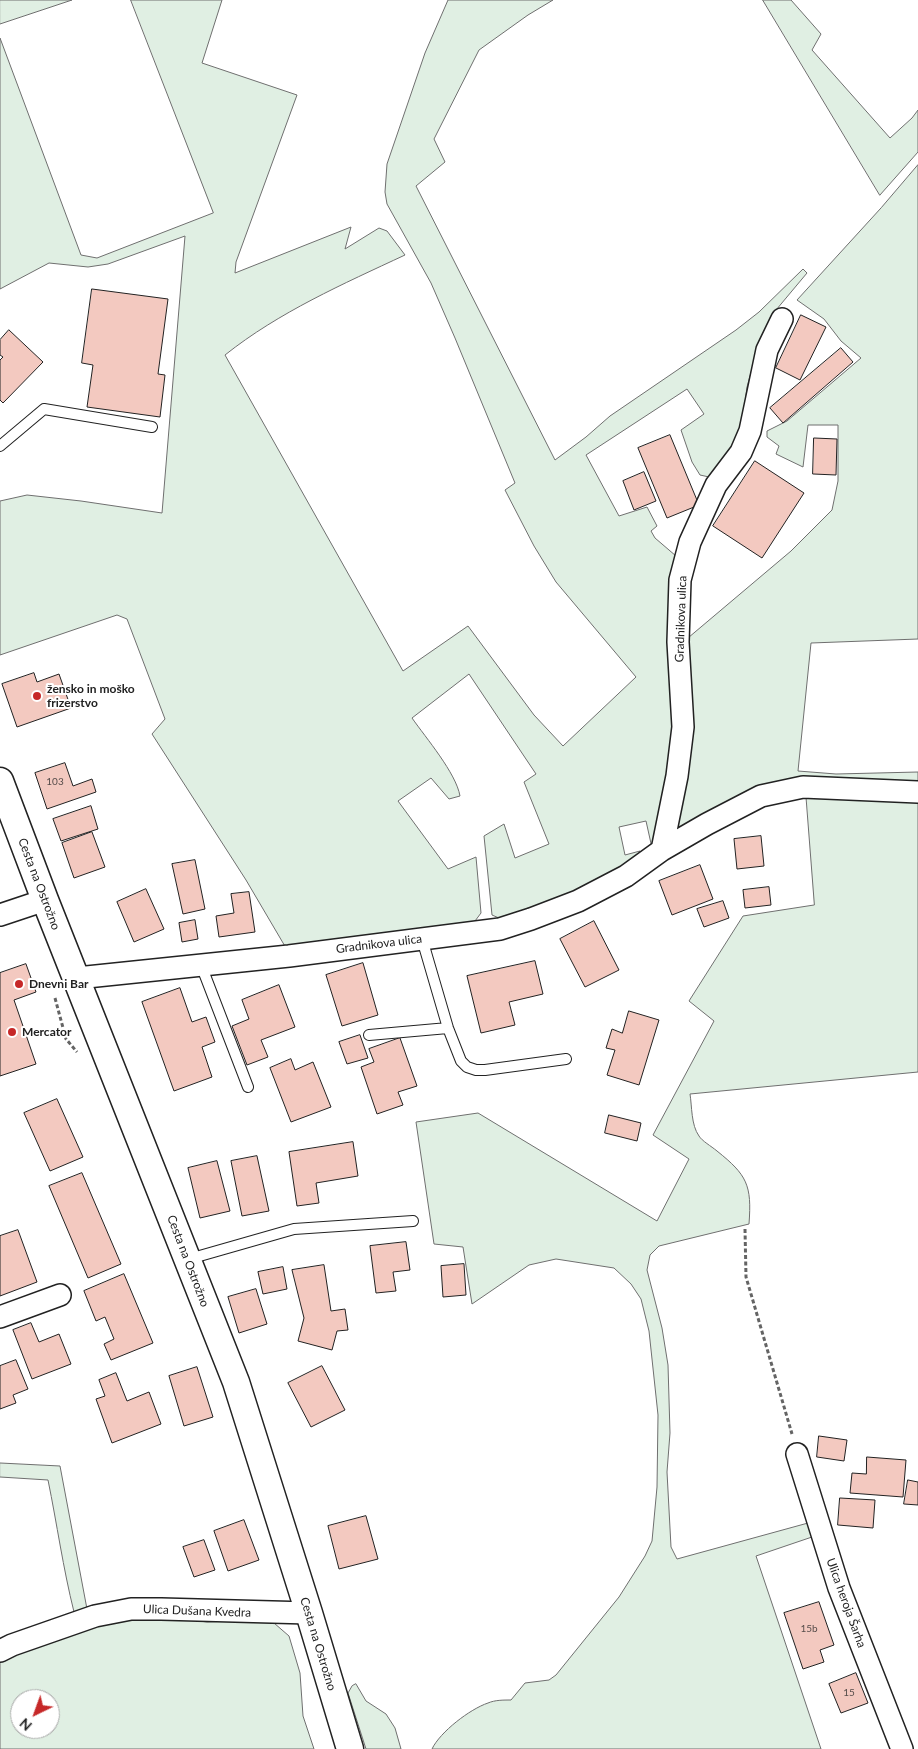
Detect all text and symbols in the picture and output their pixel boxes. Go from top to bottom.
street label: Gradnikova ulica [672,575,690,663]
place label: žensko in moško frizerstvo [47,682,135,710]
marker: žensko in moško frizerstvo [31,690,43,702]
house number: 103 [46,776,64,788]
street label: Cesta na Ostrožno [15,836,63,932]
street label: Gradnikova ulica [335,932,423,956]
place label: Dnevni Bar [29,977,88,991]
marker: Dnevni Bar [13,978,25,990]
place label: Mercator [22,1025,71,1039]
marker: Mercator [6,1026,18,1038]
street label: Cesta na Ostrožno [164,1213,212,1309]
street label: Ulica heroja Šarha [823,1556,869,1650]
street label: Cesta na Ostrožno [297,1595,339,1693]
street label: Ulica Dušana Kvedra [143,1602,251,1620]
house number: 15b [800,1623,818,1635]
house number: 15 [843,1687,855,1699]
north arrow [10,1689,60,1739]
text: N [16,1715,35,1735]

